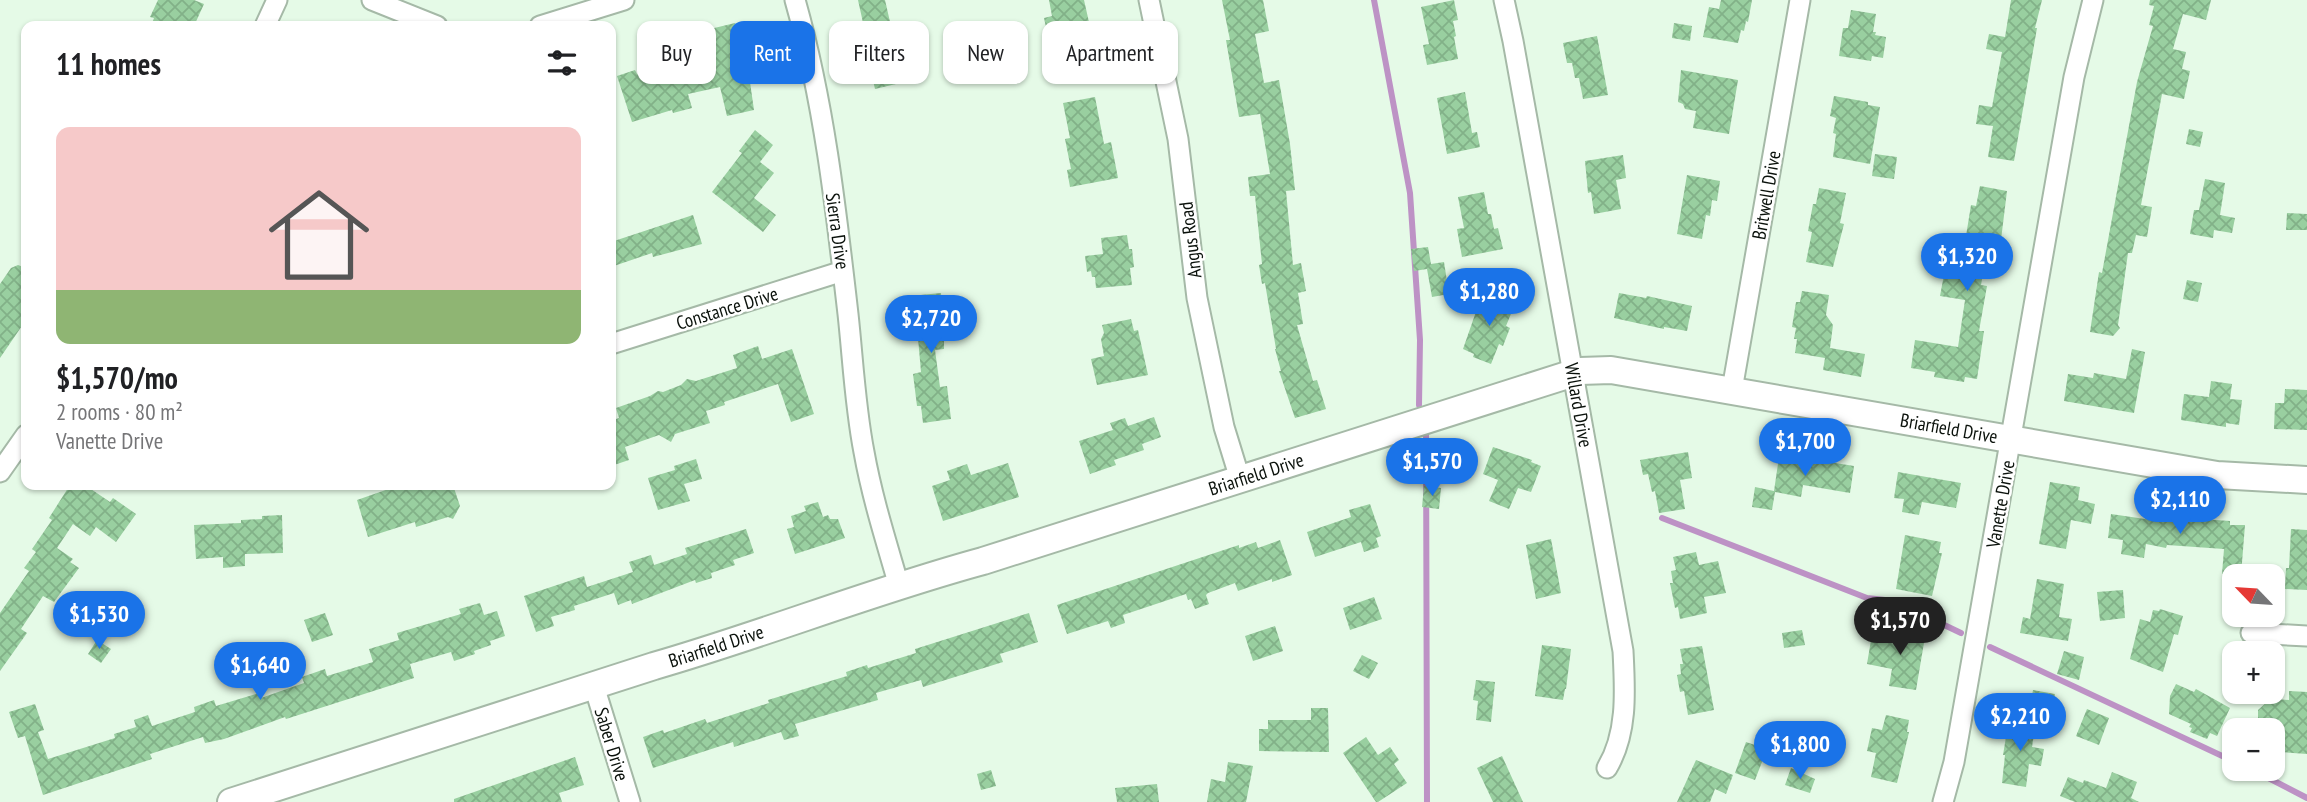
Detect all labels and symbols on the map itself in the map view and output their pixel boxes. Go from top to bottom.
street label: Britwell Drive [1746,149,1786,241]
street label: Sierra Drive [821,191,855,271]
street label: Angus Road [1173,200,1207,280]
pin: $1,320 [1910,233,2024,293]
pin: $1,280 [1432,268,1546,328]
street label: Constance Drive [673,281,781,335]
pin: $2,720 [874,296,988,355]
street label: Willard Drive [1560,361,1598,449]
street label: Briarfield Drive [1898,408,2000,448]
pin: $1,700 [1748,419,1862,478]
pin: $1,570 [1375,438,1489,498]
street label: Briarfield Drive [1205,447,1307,501]
street label: Vanette Drive [1980,458,2020,551]
pin: $2,110 [2123,476,2237,536]
north arrow [2222,564,2286,626]
pin: $1,530 [42,592,156,651]
pin: $1,570 [1843,598,1957,657]
street label: Briarfield Drive [665,619,767,673]
pin: $1,640 [203,642,317,702]
pin: $2,210 [1963,694,2077,753]
street label: Saber Drive [589,704,635,784]
pin: $1,800 [1743,722,1857,781]

